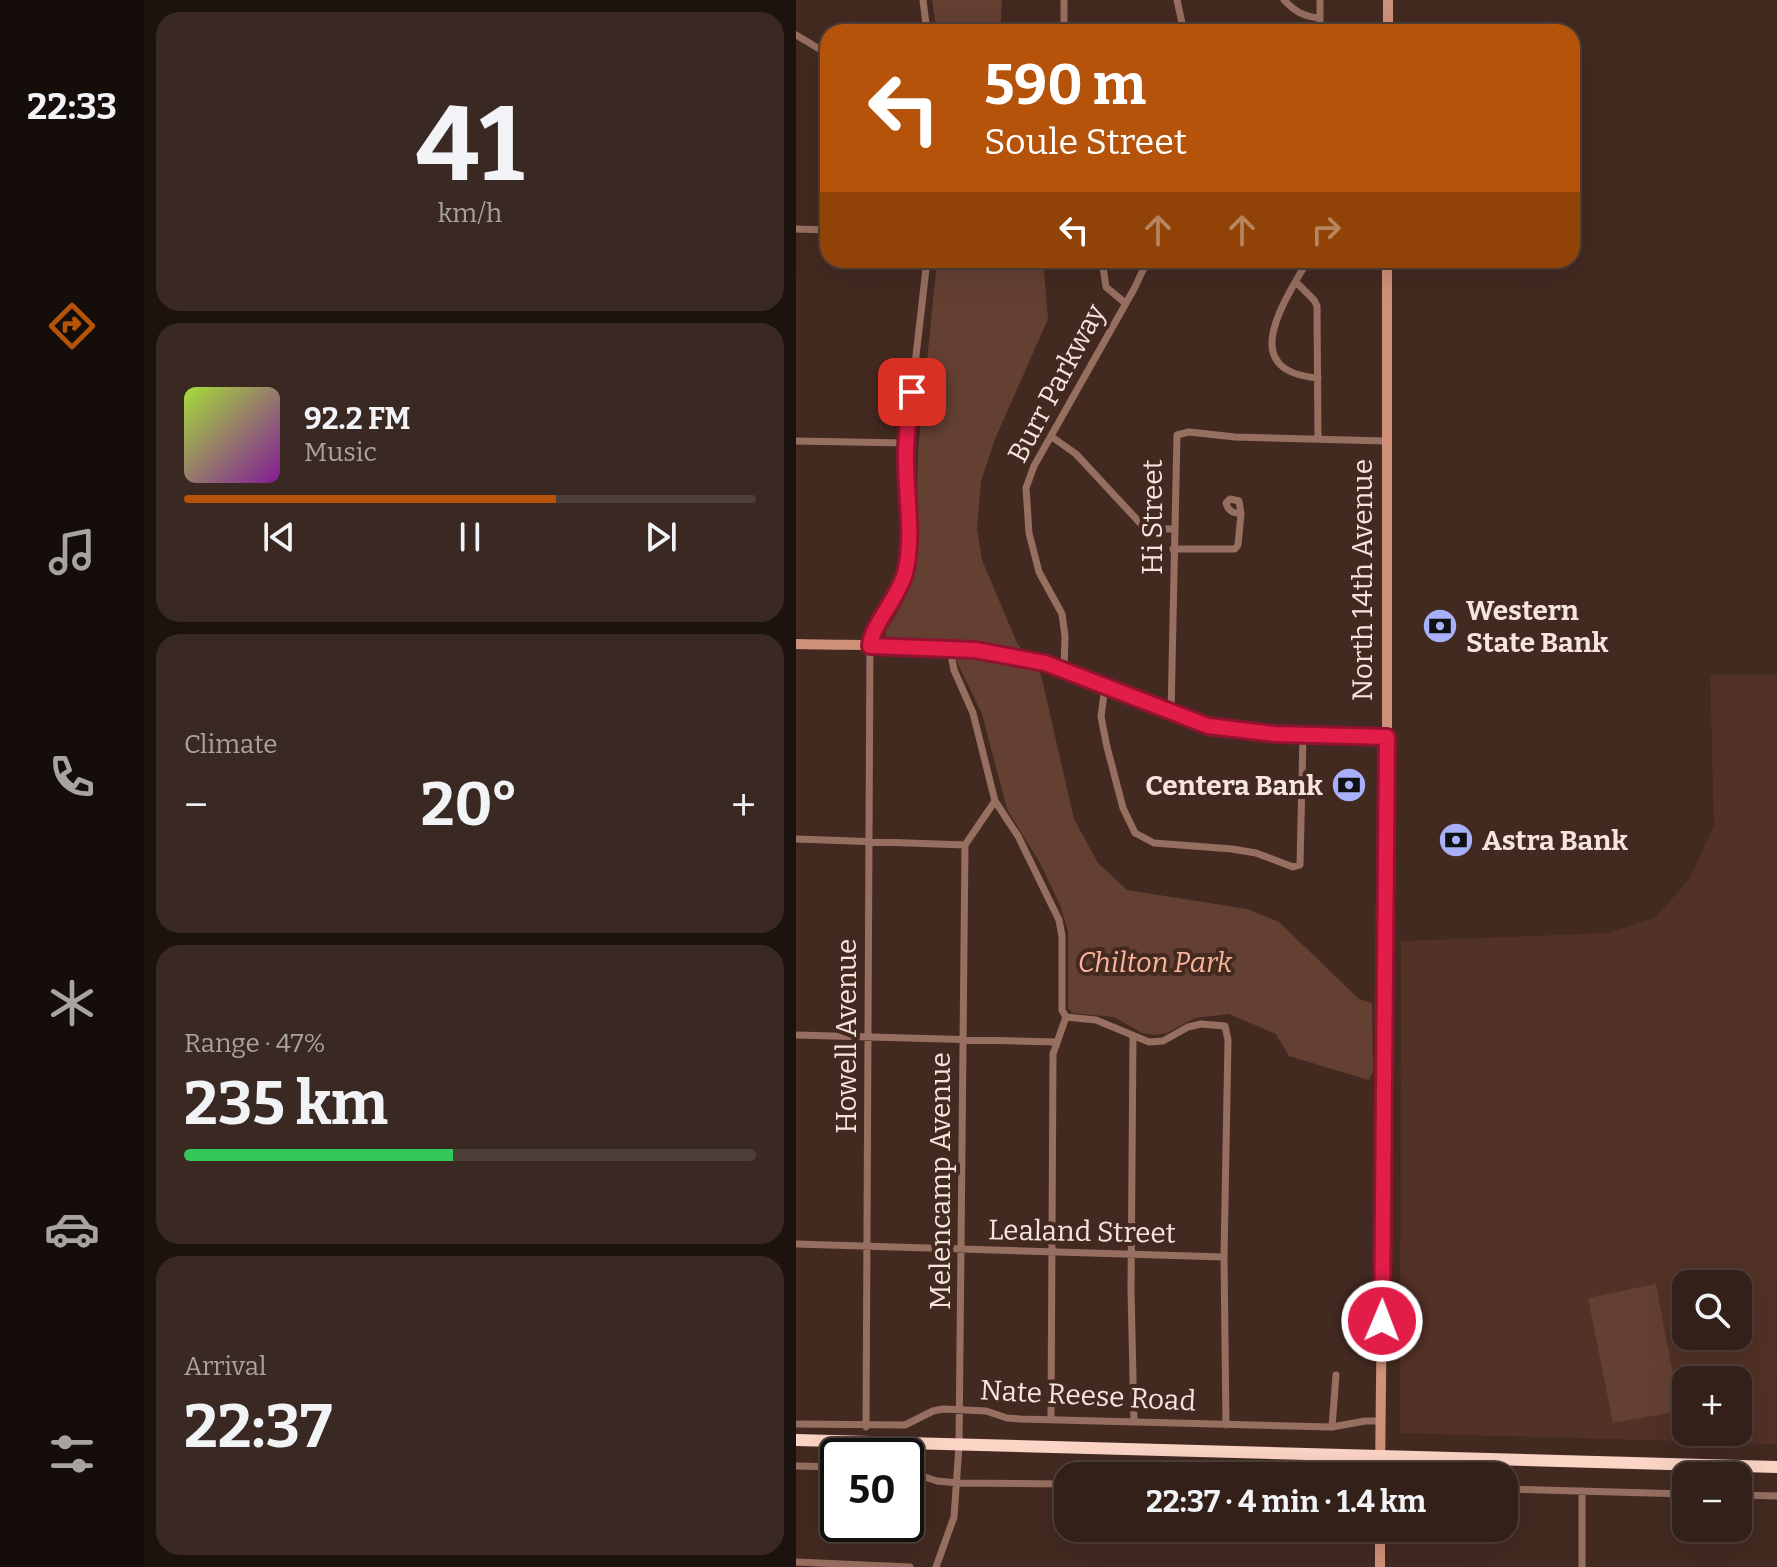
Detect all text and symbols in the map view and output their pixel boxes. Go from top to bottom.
text: 590 m [984,52,1146,119]
icon: left [852,56,956,160]
text: 41 [416,83,524,208]
text: 22:33 [27,85,117,129]
text: Soule Street [984,120,1187,164]
text: km/h [438,198,502,229]
icon: left [1052,208,1096,252]
icon: ahead [1136,208,1180,252]
icon: ahead [1220,208,1264,252]
icon: right [1304,208,1348,252]
icon: directions [44,298,100,354]
street label: Burr Parkway [1001,298,1112,468]
pin [878,358,946,426]
icon: arrive [890,370,934,414]
text: 92.2 FM [304,401,410,437]
text: Music [304,437,377,468]
street label: Hi Street [1136,459,1169,575]
street label: North 14th Avenue [1346,459,1379,701]
icon: previous [257,515,301,559]
icon: pause [448,515,492,559]
icon: next [639,515,683,559]
icon: music [44,524,100,580]
place label: Western State Bank [1466,594,1609,659]
bank icon: Western State Bank [1421,607,1459,645]
text: Climate [184,729,278,760]
icon: phone [44,749,100,805]
bank icon: Centera Bank [1330,766,1368,804]
text: 20° [421,769,518,841]
place label: Centera Bank [1145,769,1323,802]
text: − [184,779,208,832]
text: + [731,779,756,832]
bank icon: Astra Bank [1437,821,1475,859]
place label: Astra Bank [1482,824,1628,857]
street label: Howell Avenue [830,939,863,1133]
park label: Chilton Park [1078,946,1233,979]
icon: climate [44,975,100,1031]
text: Range · 47% [184,1028,326,1059]
street label: Melencamp Avenue [924,1052,957,1310]
text: 235 km [184,1068,388,1140]
icon: car [44,1201,100,1257]
street label: Lealand Street [988,1213,1176,1250]
map controls [1672,1270,1752,1542]
button: search [1672,1270,1752,1350]
position arrow [1340,1279,1424,1363]
text: Arrival [184,1351,266,1382]
button: + [1672,1366,1752,1446]
street label: Nate Reese Road [979,1373,1197,1418]
text: 22:37 [184,1391,332,1463]
icon: filters [44,1426,100,1482]
speed limit sign: 50 [820,1438,924,1542]
button: − [1672,1462,1752,1542]
text: 22:37 · 4 min · 1.4 km [1146,1484,1426,1520]

